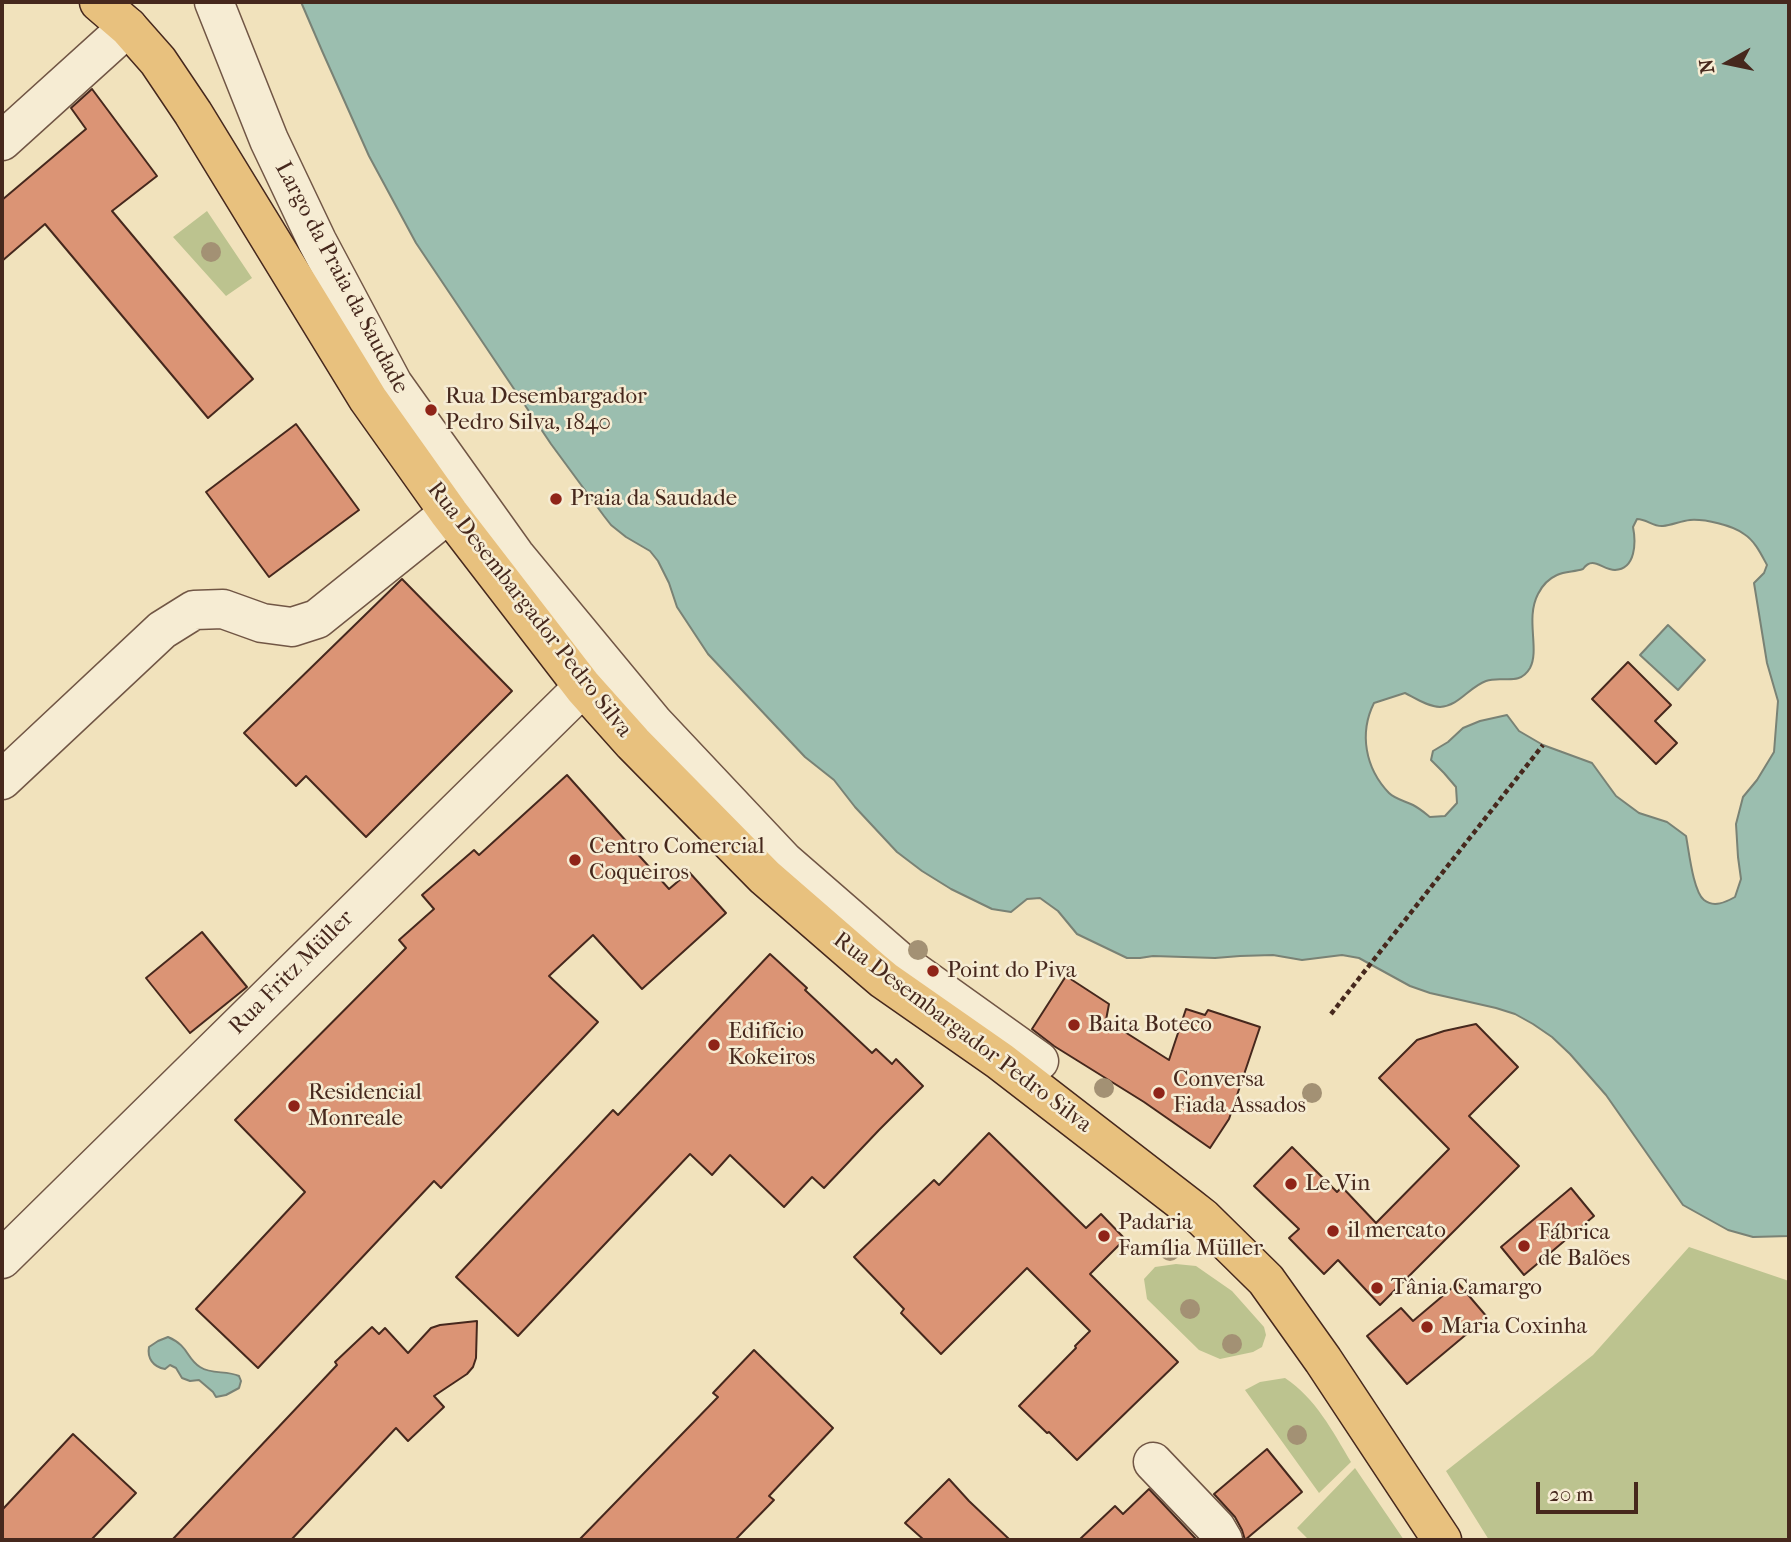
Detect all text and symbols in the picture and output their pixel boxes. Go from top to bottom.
north arrow [1693,28,1763,98]
text: N [1695,57,1719,75]
street label: Largo da Praia da Saudade [268,157,414,399]
place label: Rua Desembargador Pedro Silva, 1840 [445,383,647,437]
marker: Rua Desembargador Pedro Silva, 1840 [423,402,439,418]
street label: Rua Desembargador Pedro Silva [421,477,637,743]
place label: Praia da Saudade [570,485,737,513]
marker: Praia da Saudade [548,491,564,507]
place label: Centro Comercial Coqueiros [589,833,765,887]
marker: Centro Comercial Coqueiros [567,852,583,868]
street label: Rua Fritz Müller [224,905,360,1041]
street label: Rua Desembargador Pedro Silva [827,927,1097,1139]
place label: Point do Piva [947,957,1076,985]
marker: Point do Piva [925,963,941,979]
place label: Baita Boteco [1088,1011,1212,1039]
marker: Baita Boteco [1066,1017,1082,1033]
place label: Edifício Kokeiros [728,1018,815,1072]
marker: Edifício Kokeiros [706,1037,722,1053]
place label: Conversa Fiada Assados [1173,1066,1306,1120]
place label: Residencial Monreale [308,1079,422,1133]
marker: Conversa Fiada Assados [1151,1085,1167,1101]
marker: Residencial Monreale [286,1098,302,1114]
place label: Le Vin [1305,1170,1370,1198]
marker: Le Vin [1283,1176,1299,1192]
place label: Padaria Família Müller [1118,1209,1263,1263]
place label: il mercato [1347,1217,1446,1245]
place label: Fábrica de Balões [1538,1219,1630,1273]
marker: il mercato [1325,1223,1341,1239]
marker: Padaria Família Müller [1096,1228,1112,1244]
marker: Fábrica de Balões [1516,1238,1532,1254]
place label: Tânia Camargo [1391,1274,1542,1302]
marker: Tânia Camargo [1369,1280,1385,1296]
place label: Maria Coxinha [1441,1313,1587,1341]
marker: Maria Coxinha [1419,1319,1435,1335]
scale bar [1539,1468,1640,1512]
text: 20 m [1549,1482,1593,1506]

